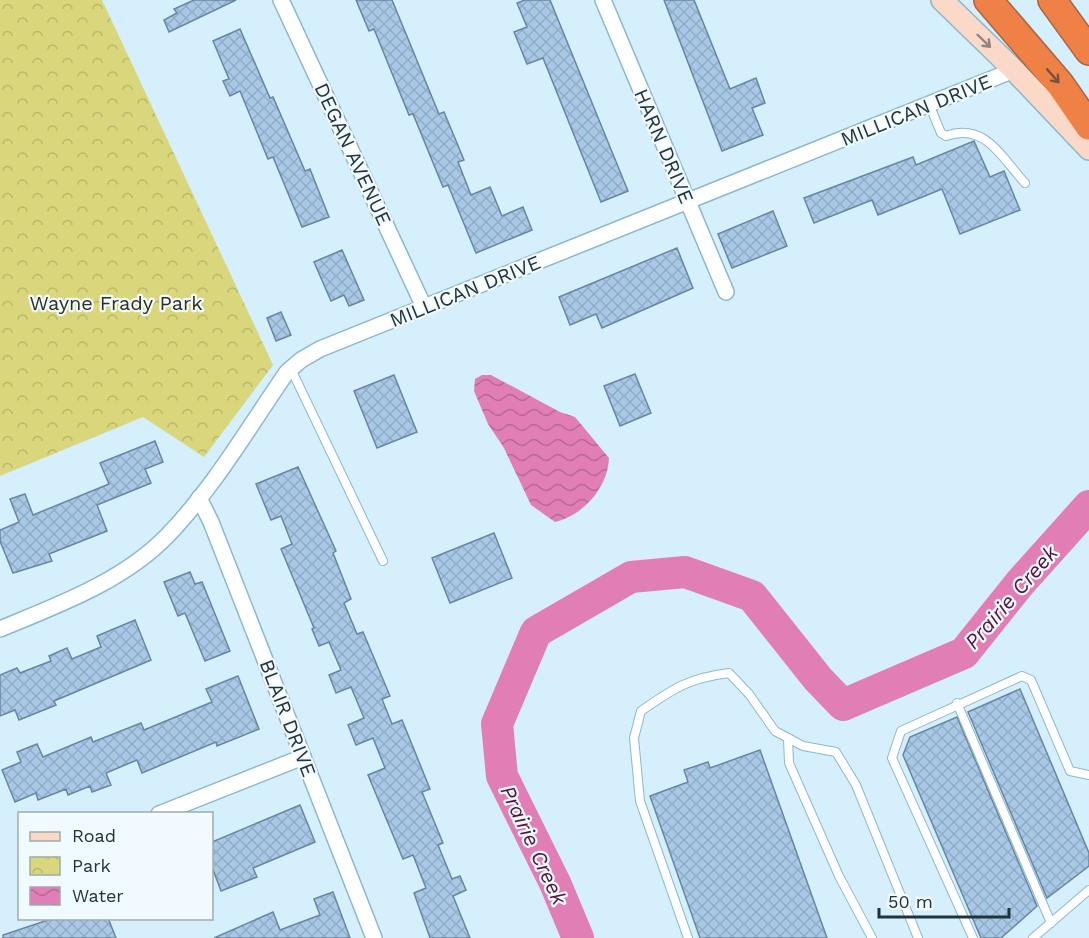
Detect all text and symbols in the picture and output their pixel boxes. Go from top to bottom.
one-way arrow [977,33,992,48]
one-way arrow [1046,68,1060,83]
street label: MILLICAN DRIVE [837,69,995,151]
street label: DEGAN AVENUE [309,79,397,229]
street label: HARN DRIVE [629,85,699,207]
street label: MILLICAN DRIVE [386,250,544,332]
park label: Wayne Frady Park [30,291,203,315]
water label: Prairie Creek [959,540,1063,654]
street label: BLAIR DRIVE [255,656,321,780]
water label: Prairie Creek [495,781,573,909]
legend [18,812,213,920]
text: Road [72,825,116,846]
text: Park [72,855,111,876]
scale bar [879,881,1010,919]
text: Water [72,885,124,906]
text: 50 m [888,891,933,912]

